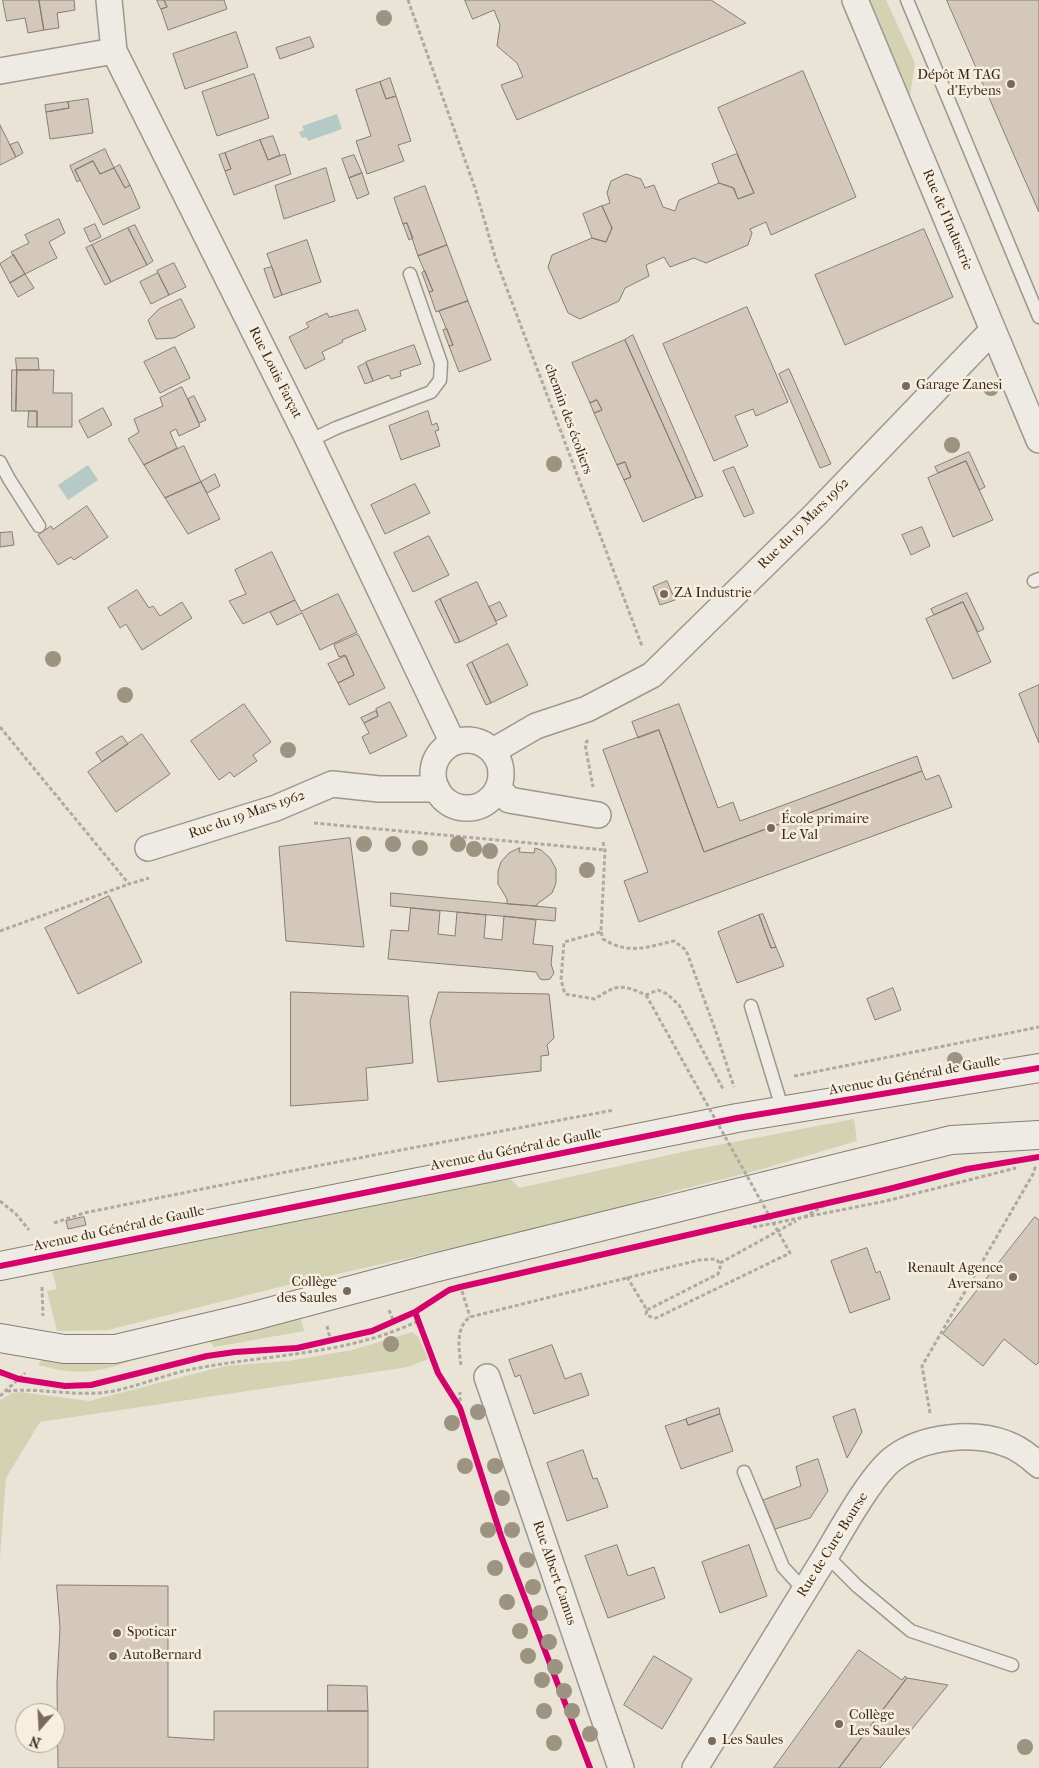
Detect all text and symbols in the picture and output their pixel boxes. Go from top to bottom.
place label: Dépôt M TAG d'Eybens [917,68,1001,100]
marker: Dépôt M TAG d'Eybens [1005,78,1017,90]
street label: Rue de l'Industrie [918,167,976,273]
street label: Rue Louis Farçat [245,324,305,422]
street label: chemin des écoliers [540,361,596,477]
place label: Garage Zanesi [916,378,1002,394]
marker: Garage Zanesi [900,380,912,392]
street label: Rue du 19 Mars 1962 [755,475,853,573]
place label: ZA Industrie [674,586,752,602]
marker: ZA Industrie [658,588,670,600]
street label: Rue du 19 Mars 1962 [187,787,307,843]
place label: École primaire Le Val [781,812,869,844]
marker: École primaire Le Val [765,822,777,834]
street label: Avenue du Général de Gaulle [828,1053,1002,1099]
street label: Avenue du Général de Gaulle [429,1125,603,1175]
street label: Avenue du Général de Gaulle [32,1203,206,1255]
place label: Renault Agence Aversano [907,1261,1003,1294]
marker: Renault Agence Aversano [1007,1271,1019,1283]
place label: Collège des Saules [277,1275,337,1308]
marker: Collège des Saules [341,1285,353,1297]
street label: Rue de Cure Bourse [794,1489,872,1601]
street label: Rue Albert Camus [528,1519,580,1627]
place label: Spoticar [127,1625,176,1641]
marker: Spoticar [111,1627,123,1639]
place label: AutoBernard [123,1648,202,1664]
marker: AutoBernard [107,1650,119,1662]
north arrow [15,1703,65,1753]
place label: Collège Les Saules [849,1708,910,1740]
marker: Collège Les Saules [833,1718,845,1730]
text: N [27,1732,43,1751]
place label: Les Saules [722,1733,783,1749]
marker: Les Saules [706,1735,718,1747]

